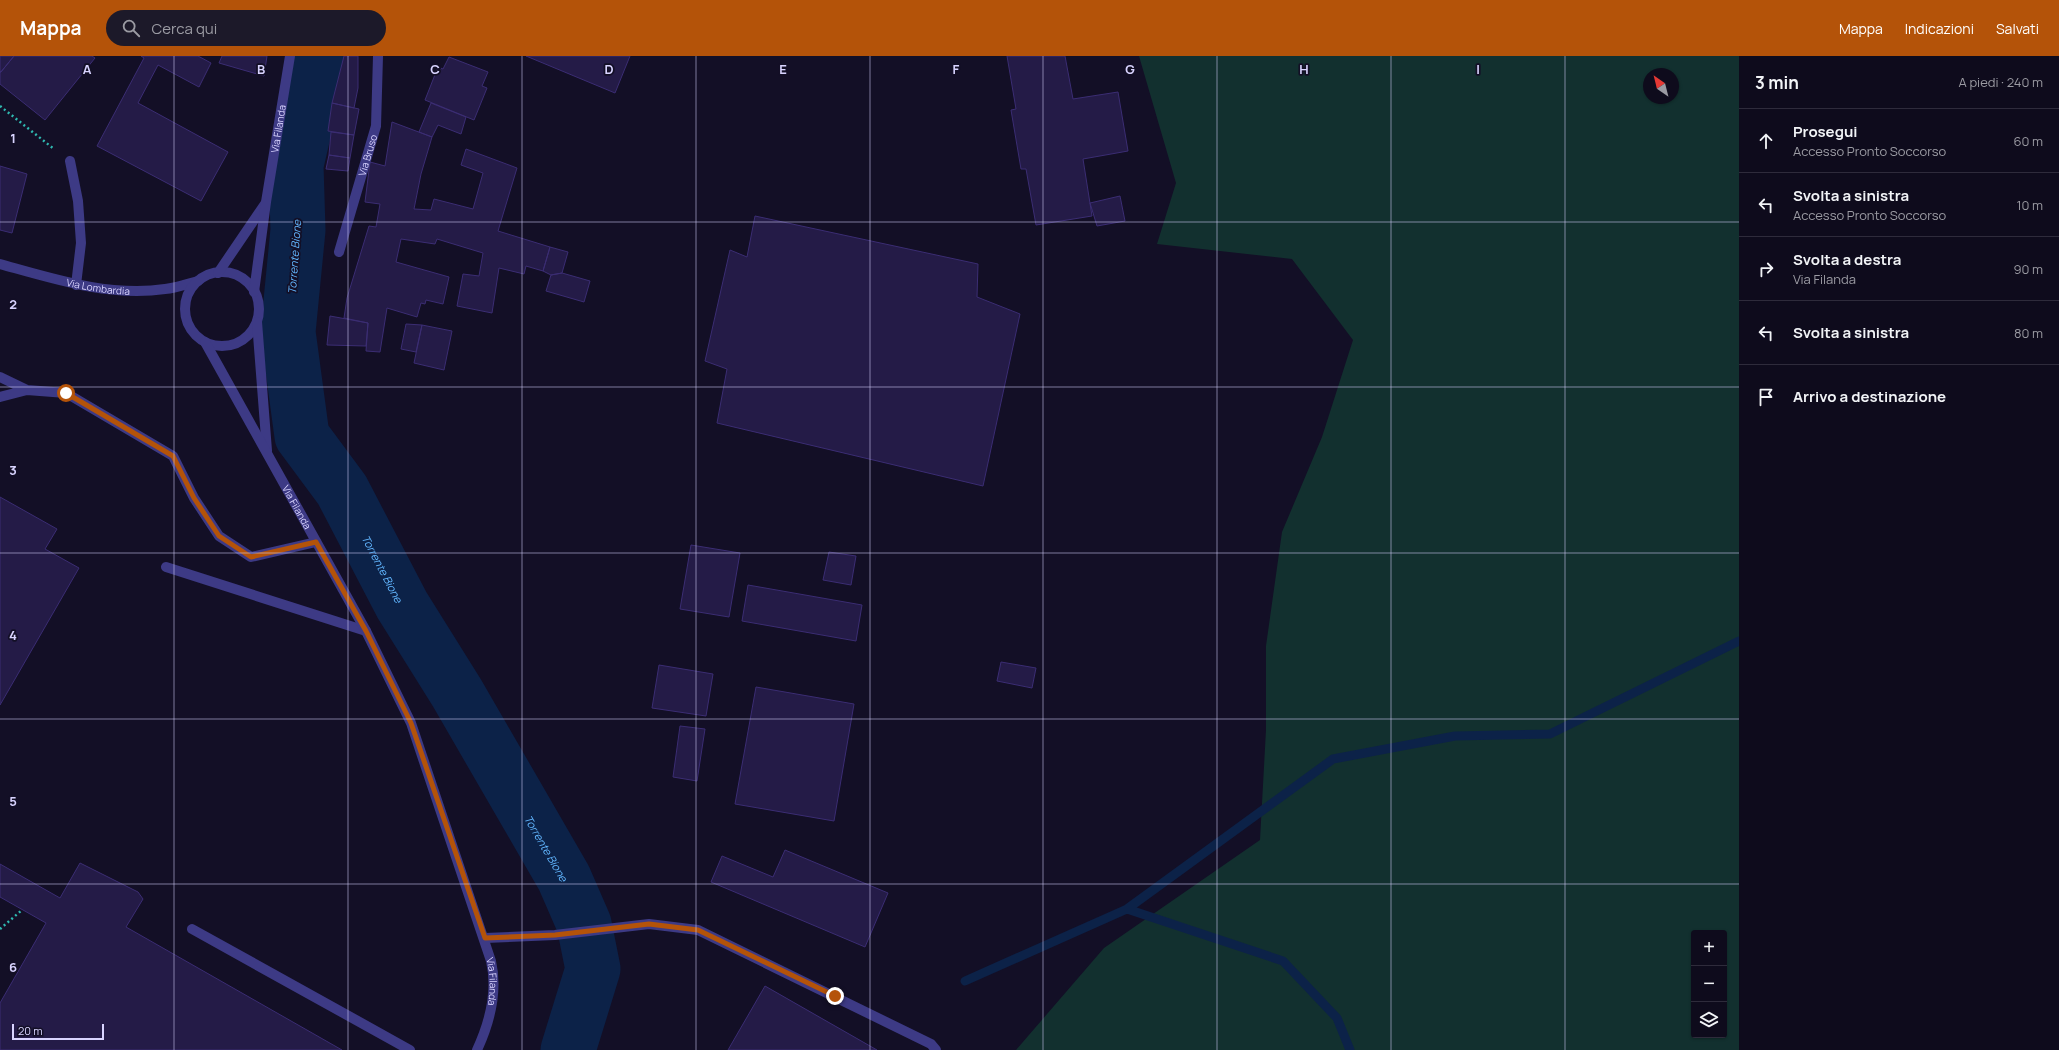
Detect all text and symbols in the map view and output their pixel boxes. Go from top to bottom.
search box [106,10,386,46]
text: Mappa [20,15,82,41]
icon: search [120,17,142,39]
text: Cerca qui [152,18,217,39]
text: Mappa [1839,19,1883,38]
text: Indicazioni [1905,19,1974,38]
text: Salvati [1996,19,2039,38]
text: A [83,60,92,78]
text: B [257,60,265,78]
text: C [430,60,440,78]
text: D [604,60,614,78]
text: E [779,60,787,78]
text: F [953,60,960,78]
text: G [1125,60,1135,78]
text: H [1299,60,1309,78]
text: I [1476,60,1480,78]
north arrow [1643,68,1679,104]
text: 3 min [1755,71,1799,94]
text: A piedi · 240 m [1959,73,2043,91]
street label: Via Filanda [267,104,289,154]
text: Prosegui [1793,121,1857,142]
text: 1 [10,129,16,147]
icon: ahead [1755,130,1777,152]
text: 60 m [2013,132,2043,150]
street label: Via Bruso [355,133,380,178]
text: Accesso Pronto Soccorso [1793,142,1946,160]
text: Svolta a sinistra [1793,185,1909,206]
icon: left [1755,194,1777,216]
text: 10 m [2016,196,2043,214]
text: Accesso Pronto Soccorso [1793,206,1946,224]
water label: Torrente Bione [284,219,304,295]
text: Svolta a destra [1793,249,1901,270]
icon: right [1755,258,1777,280]
text: 90 m [2013,260,2043,278]
text: Via Filanda [1793,270,1856,288]
street label: Via Lombardia [65,275,130,298]
text: 2 [9,295,17,313]
icon: left [1755,322,1777,344]
text: Svolta a sinistra [1793,322,1909,343]
text: 80 m [2014,324,2043,342]
route start [57,384,75,402]
icon: arrive [1755,386,1777,408]
text: Arrivo a destinazione [1793,386,1946,407]
text: 3 [9,461,17,479]
street label: Via Filanda [279,483,315,532]
water label: Torrente Bione [359,532,407,605]
text: 4 [9,626,17,644]
text: 5 [9,792,17,810]
water label: Torrente Bione [522,812,572,884]
map controls [1691,930,1727,1038]
button: + [1691,930,1727,966]
street label: Via Filanda [483,955,501,1007]
text: 6 [9,958,17,976]
button: − [1691,966,1727,1002]
route end [826,987,844,1005]
button: layers [1691,1002,1727,1038]
scale bar [12,1022,104,1041]
text: 20 m [18,1023,43,1038]

